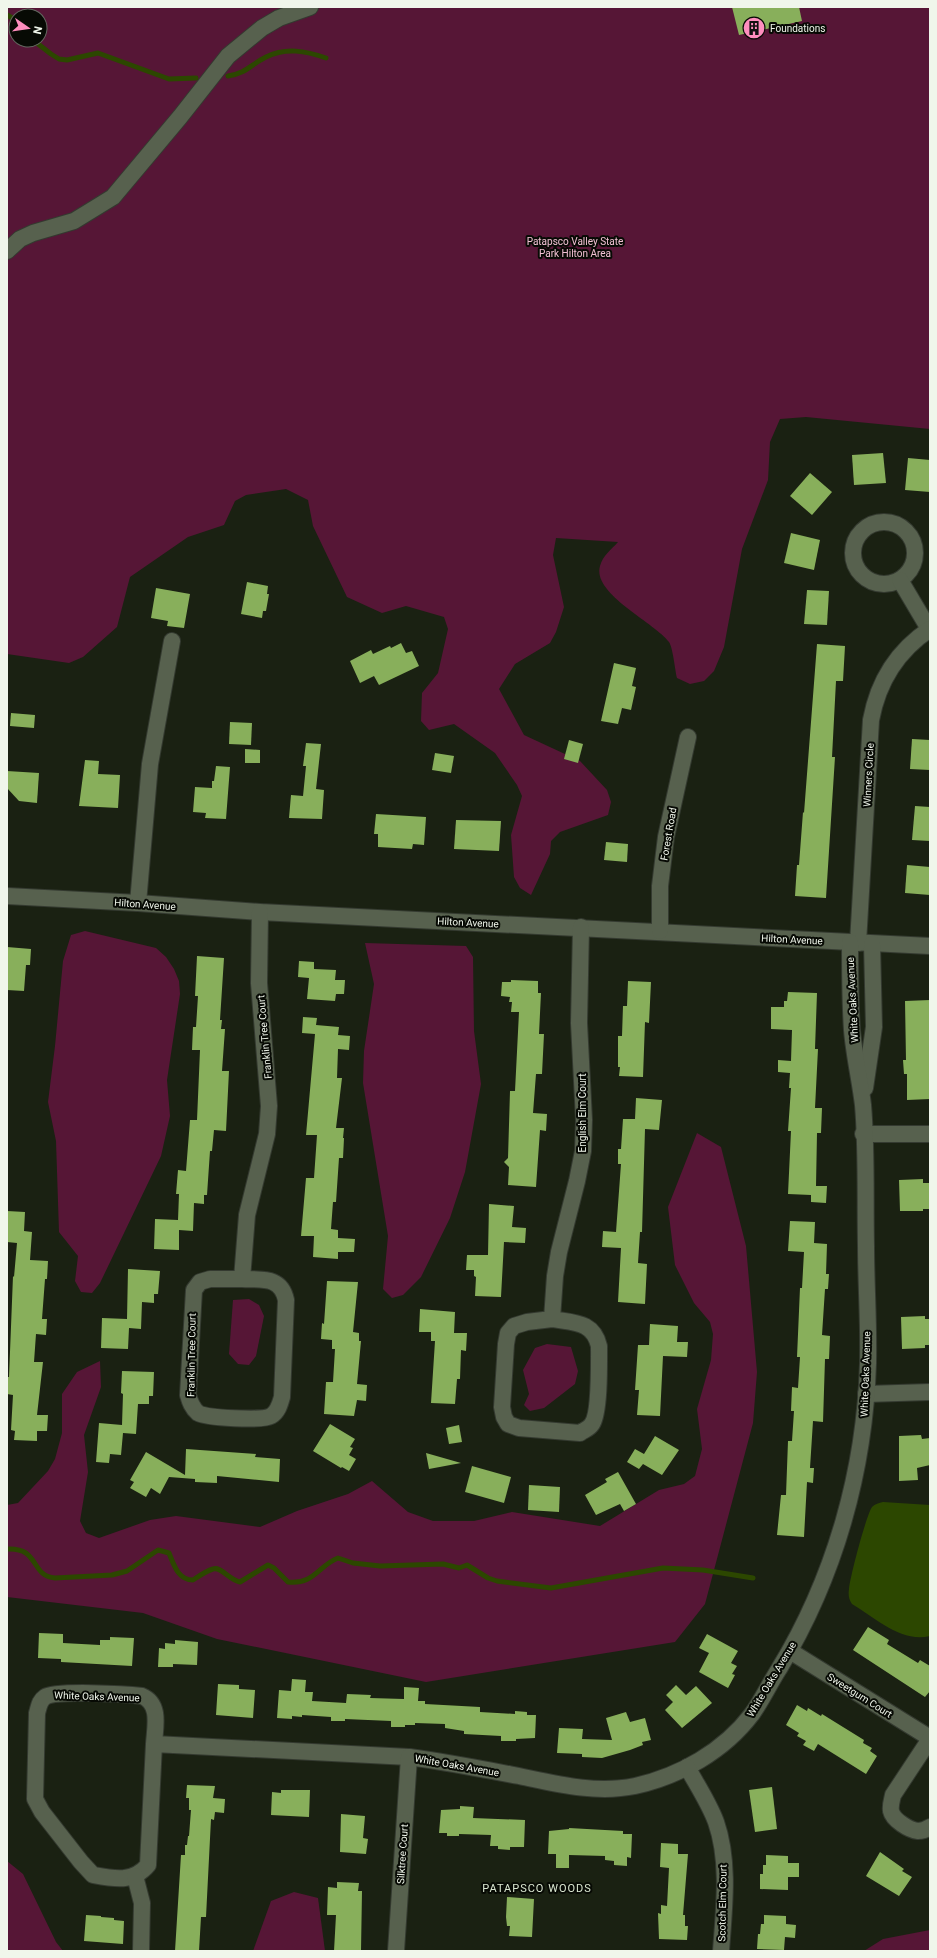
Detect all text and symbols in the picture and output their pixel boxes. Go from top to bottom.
north arrow [8,8,48,48]
building icon: Foundations [741,15,767,41]
place label: Foundations [770,23,825,34]
text: N [30,25,44,36]
park label: Patapsco Valley State Park Hilton Area [527,236,623,259]
street label: Winners Circle [861,743,876,807]
street label: Forest Road [658,807,679,861]
street label: Hilton Avenue [114,897,176,912]
street label: Hilton Avenue [437,915,499,930]
street label: Hilton Avenue [761,932,823,947]
street label: White Oaks Avenue [845,957,860,1043]
street label: Franklin Tree Court [255,995,274,1079]
street label: English Elm Court [577,1074,588,1152]
street label: Franklin Tree Court [185,1313,198,1397]
street label: White Oaks Avenue [859,1331,872,1417]
street label: White Oaks Avenue [745,1640,798,1719]
street label: Sweetgum Court [825,1671,894,1720]
street label: White Oaks Avenue [54,1690,140,1703]
street label: White Oaks Avenue [414,1753,500,1778]
street label: Silktree Court [395,1824,410,1884]
street label: Scotch Elm Court [716,1864,729,1942]
district label: PATAPSCO WOODS [482,1882,592,1895]

